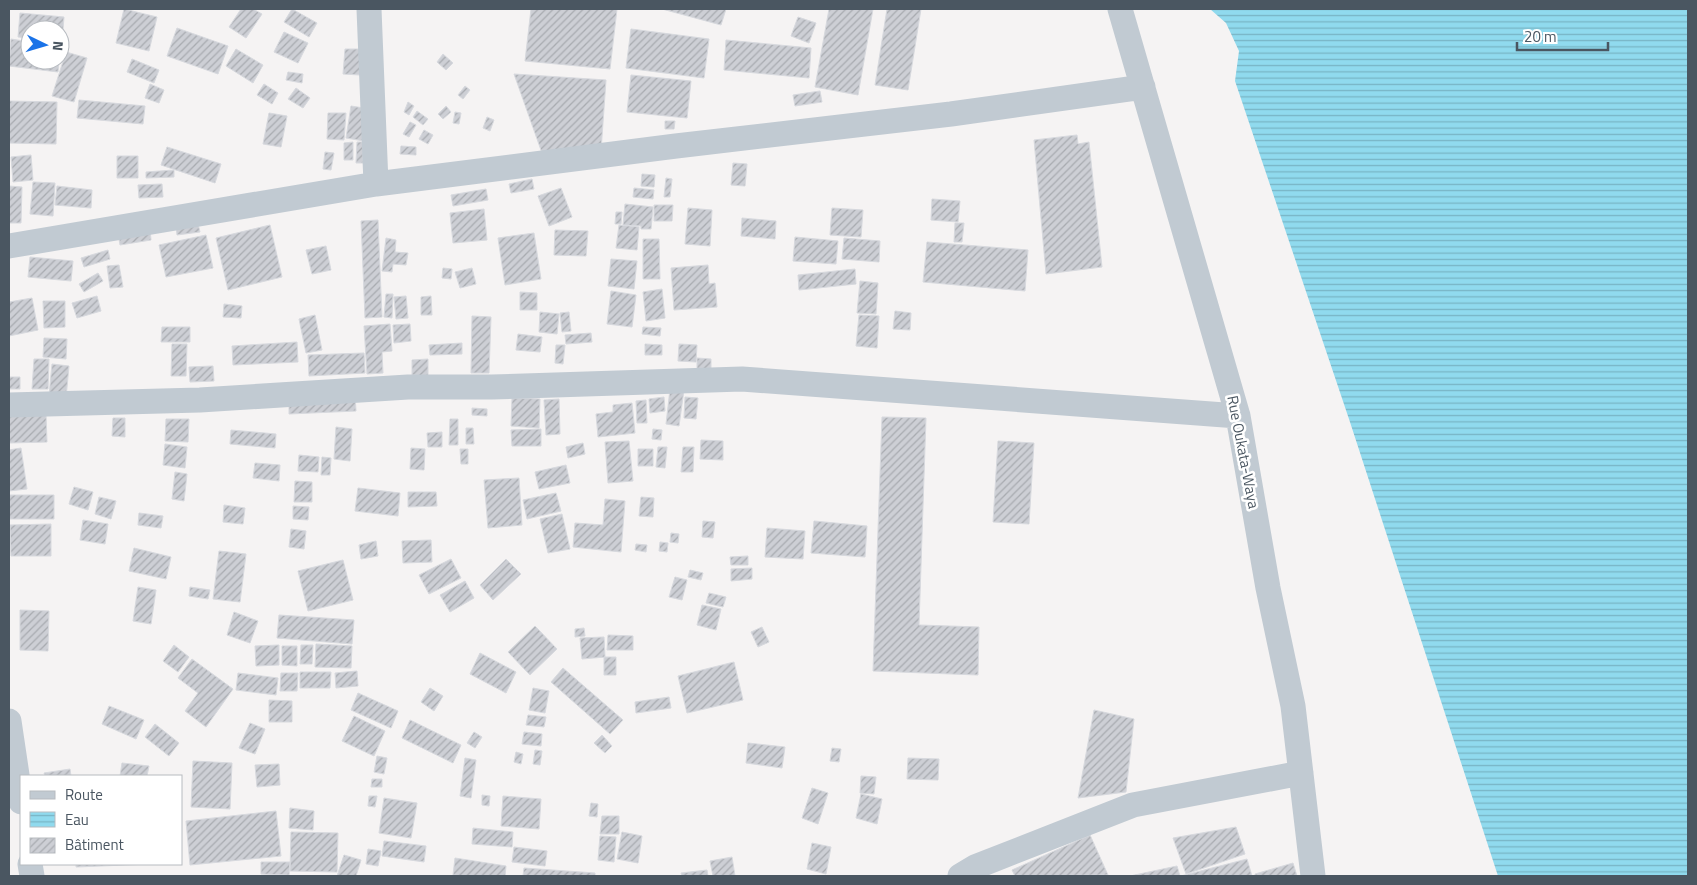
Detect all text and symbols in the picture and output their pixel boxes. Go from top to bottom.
north arrow [20,20,70,70]
scale bar [1517,20,1608,52]
text: 20 m [1524,25,1557,48]
text: N [48,40,69,52]
street label: Rue Oukata-Waya [1221,393,1266,511]
legend [20,775,182,865]
text: Route [65,783,103,806]
text: Eau [65,808,89,831]
text: Bâtiment [65,833,124,856]

